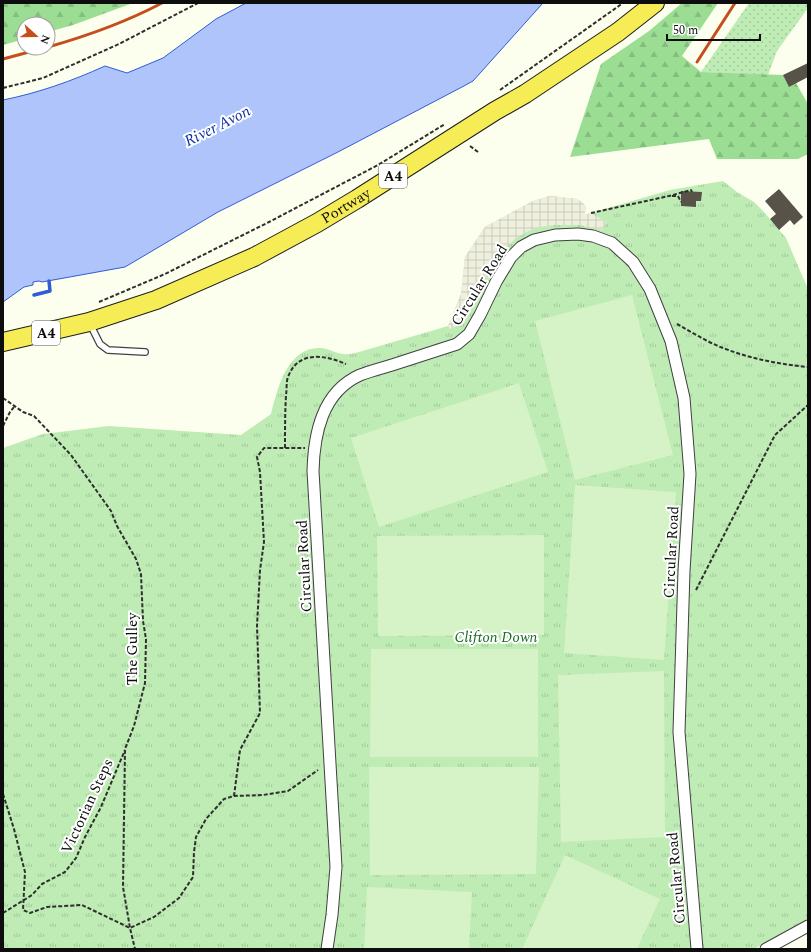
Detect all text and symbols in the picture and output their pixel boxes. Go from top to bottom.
north arrow [16,16,56,56]
scale bar [667,16,760,42]
text: 50 m [673,21,698,40]
text: N [35,32,54,47]
water label: River Avon [180,99,255,153]
road number: A4 [379,164,407,188]
street label: Portway [317,182,376,230]
street label: Circular Road [445,240,514,331]
road number: A4 [32,321,60,345]
street label: Circular Road [658,505,685,599]
street label: Circular Road [291,519,318,613]
street label: The Gulley [121,612,144,686]
park label: Clifton Down [454,626,538,649]
street label: Victorian Steps [55,755,120,858]
street label: Circular Road [661,831,692,925]

